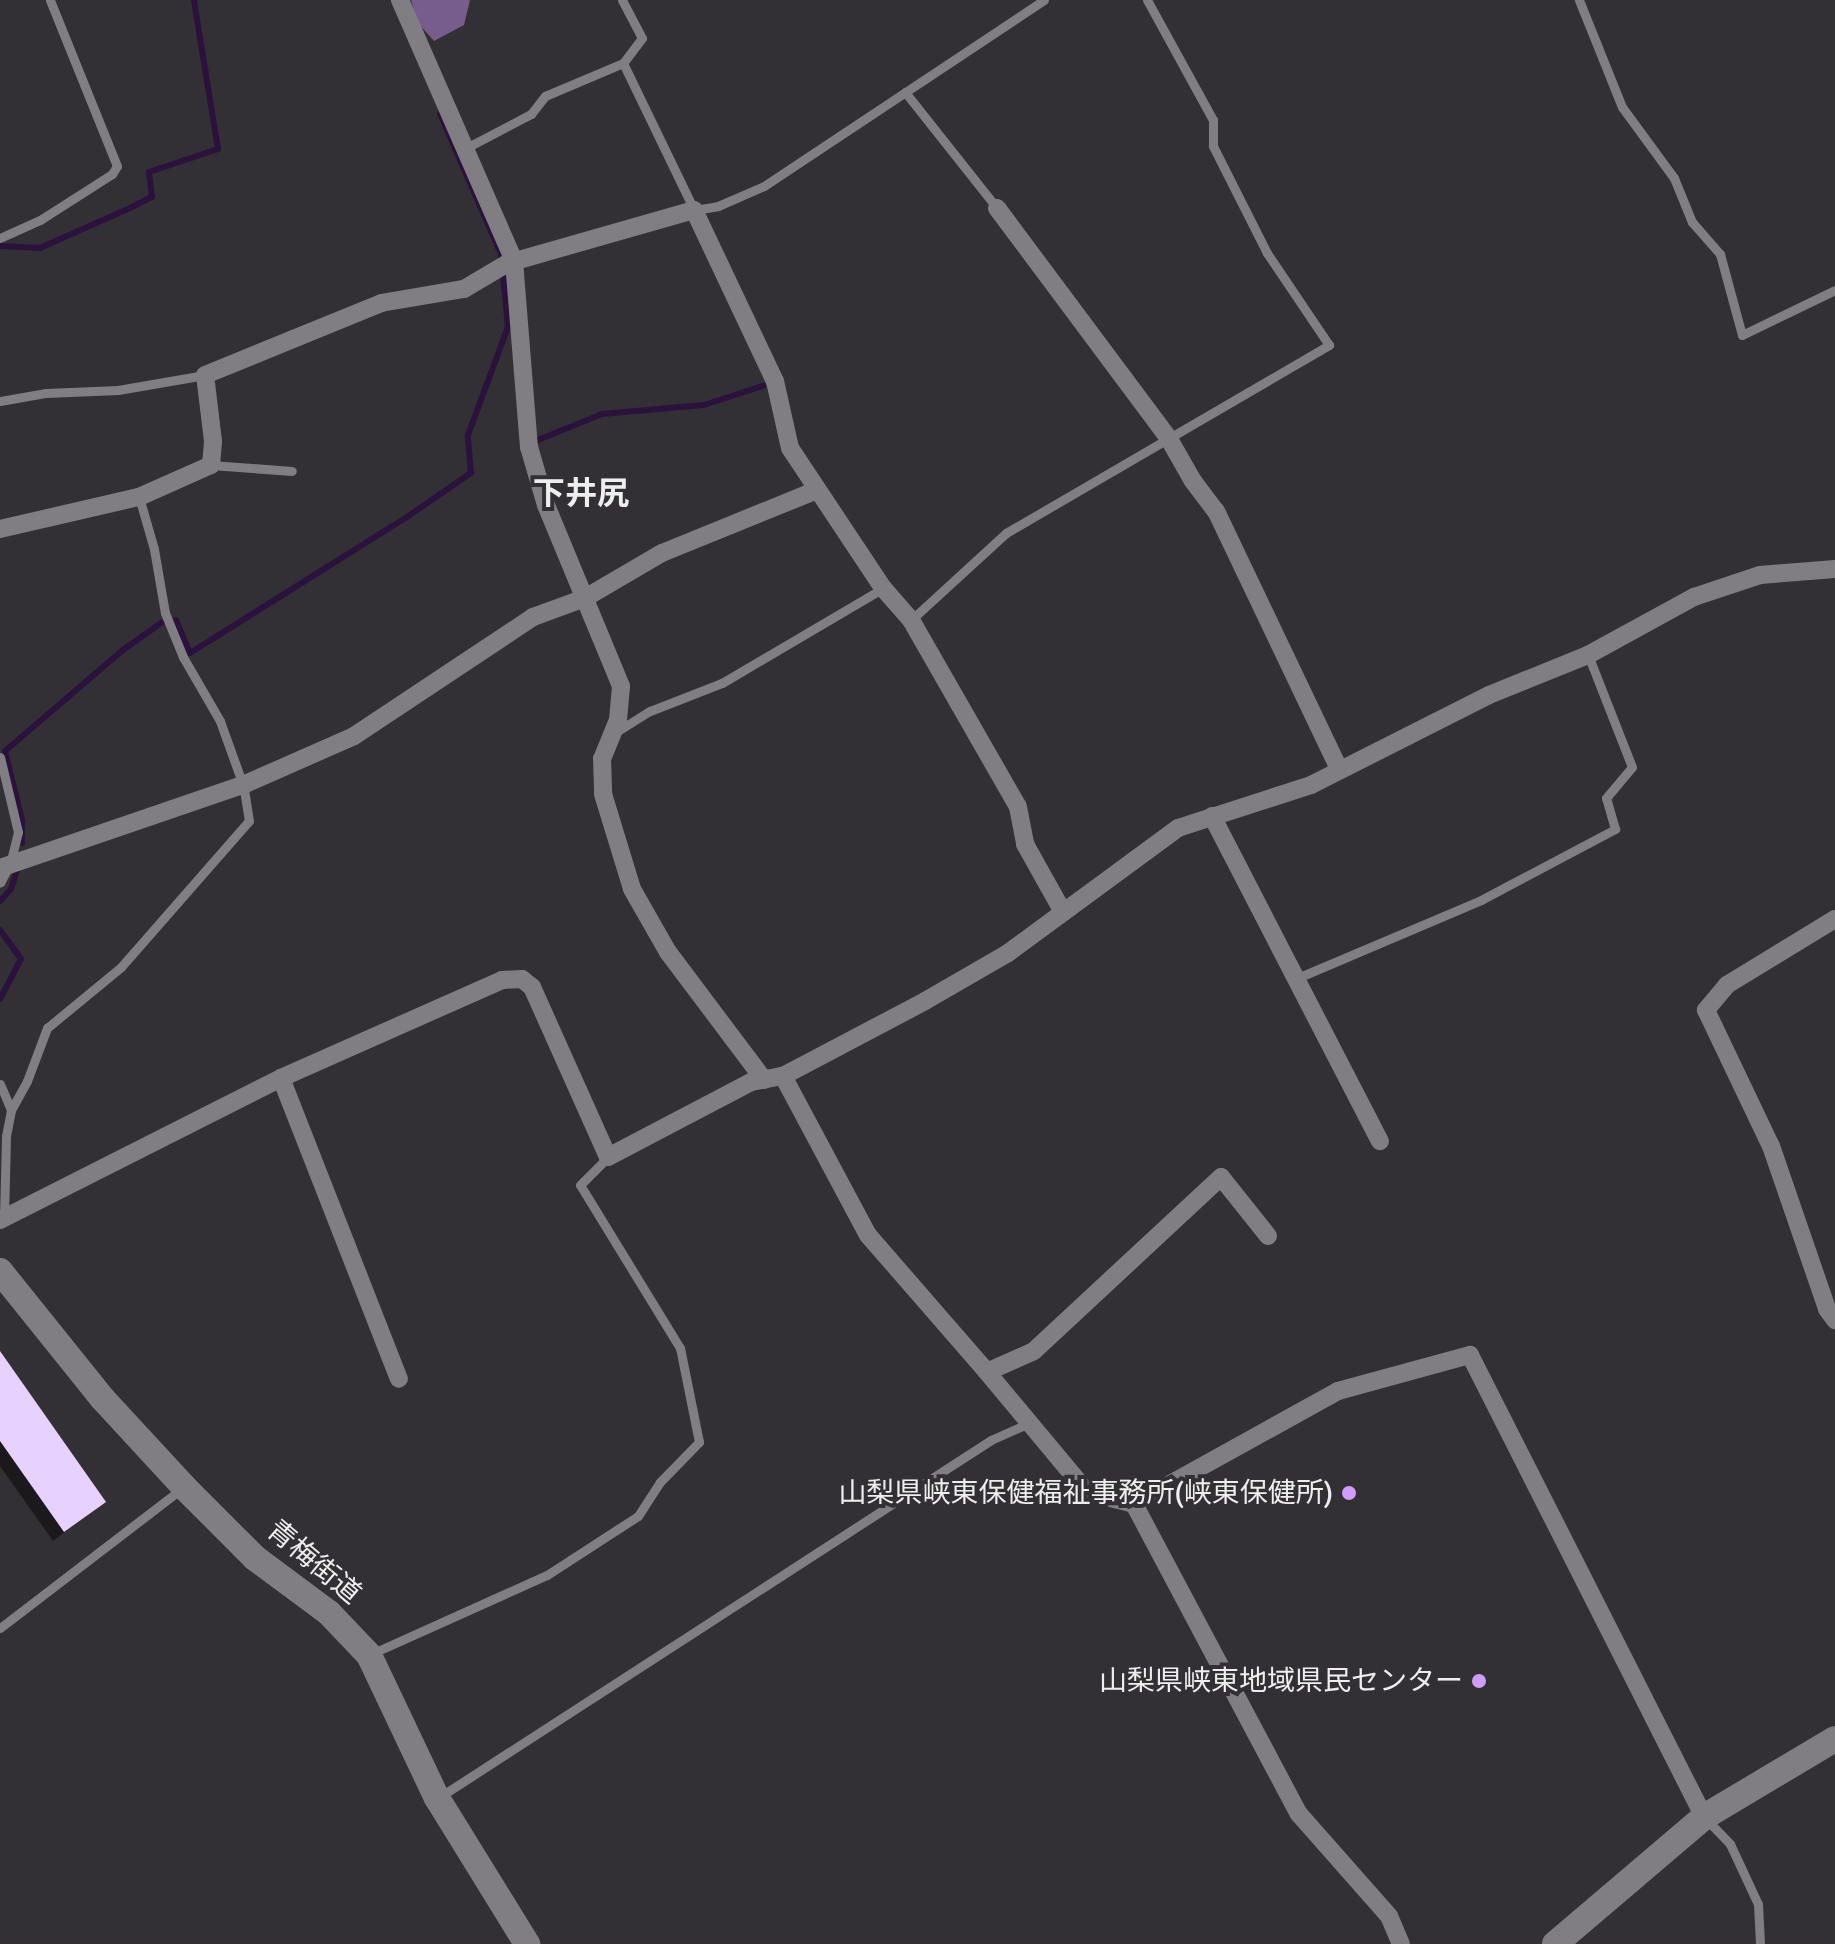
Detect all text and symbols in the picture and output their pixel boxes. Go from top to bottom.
district label: 下井尻 [533,475,629,513]
place label: 山梨県峡東保健福祉事務所(峡東保健所) [838,1476,1333,1510]
marker: 山梨県峡東保健福祉事務所(峡東保健所) [1340,1484,1358,1502]
street label: 青梅街道 [260,1513,368,1611]
place label: 山梨県峡東地域県民センター [1099,1664,1463,1698]
marker: 山梨県峡東地域県民センター [1470,1672,1488,1690]

